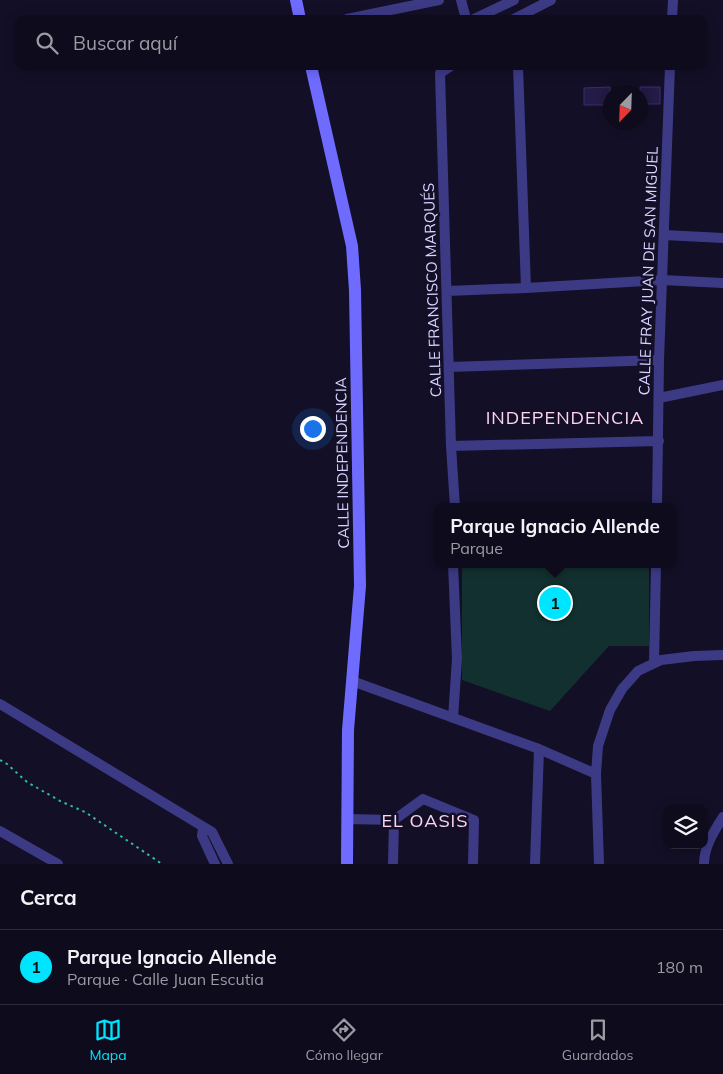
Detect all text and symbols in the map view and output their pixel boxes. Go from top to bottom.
search box [15,15,708,70]
icon: search [33,29,61,57]
text: Buscar aquí [73,31,177,55]
north arrow [603,85,648,130]
street label: CALLE FRAY JUAN DE SAN MIGUEL [634,146,662,396]
street label: CALLE FRANCISCO MARQUÉS [419,182,445,398]
street label: CALLE INDEPENDENCIA [331,377,353,549]
district label: INDEPENDENCIA [486,406,644,429]
your location [300,416,326,442]
popup [434,503,676,568]
text: Parque Ignacio Allende [450,514,660,538]
text: Parque [450,538,503,558]
pin: 1 [539,584,571,622]
map controls [663,804,708,849]
button: layers [663,804,708,849]
district label: EL OASIS [382,809,468,832]
text: Cerca [20,884,77,910]
text: Parque Ignacio Allende [67,945,277,969]
text: 1 [31,957,41,977]
text: 180 m [656,957,703,977]
text: Parque · Calle Juan Escutia [67,969,264,989]
tab: Mapa [89,1016,127,1064]
tab: Cómo llegar [306,1016,383,1064]
tab: Guardados [562,1016,634,1064]

